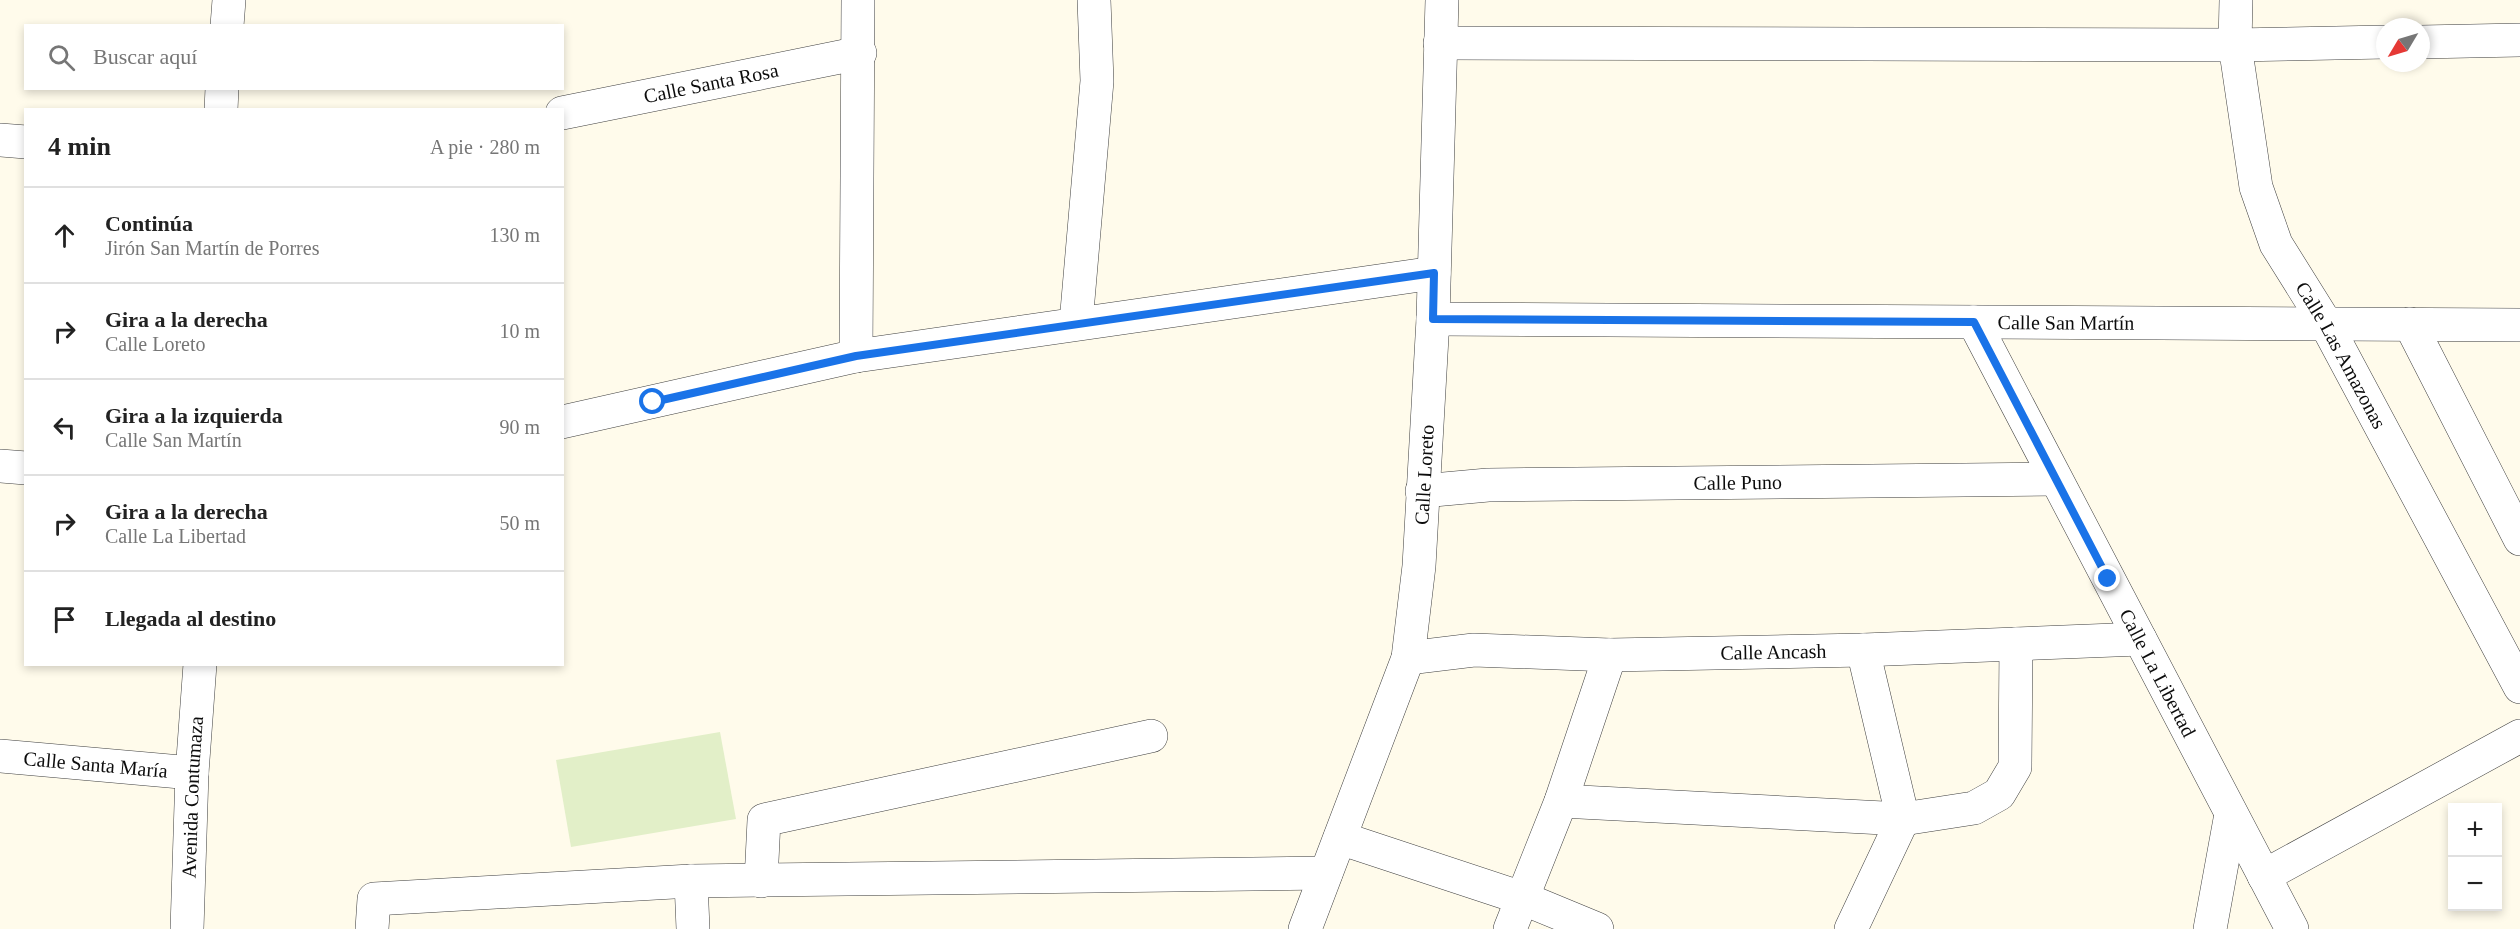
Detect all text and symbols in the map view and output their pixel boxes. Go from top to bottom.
north arrow [2376,18,2430,72]
search box [24,24,564,90]
icon: search [45,41,78,74]
text: Buscar aquí [93,44,197,69]
street label: Calle Santa Rosa [642,59,780,107]
text: 4 min [48,132,111,161]
text: A pie · 280 m [430,136,540,158]
text: Continúa [105,211,193,236]
icon: ahead [48,219,81,252]
text: 130 m [489,224,540,246]
text: Jirón San Martín de Porres [105,237,319,259]
street label: Calle Las Amazonas [2291,278,2391,433]
text: Gira a la derecha [105,307,268,332]
street label: Calle San Martín [1998,311,2134,334]
icon: right [48,315,81,348]
text: 10 m [499,320,540,342]
text: Calle Loreto [105,333,206,355]
route start [639,388,665,414]
text: Gira a la izquierda [105,403,283,428]
icon: left [48,411,81,444]
text: 90 m [499,416,540,438]
street label: Calle Loreto [1410,424,1438,526]
text: Calle San Martín [105,429,242,451]
street label: Calle Puno [1693,471,1782,494]
text: Gira a la derecha [105,499,268,524]
icon: right [48,507,81,540]
text: 50 m [499,512,540,534]
text: Calle La Libertad [105,525,246,547]
route end [2094,565,2120,591]
icon: arrive [48,603,81,636]
street label: Calle La Libertad [2115,605,2200,740]
text: Llegada al destino [105,606,276,631]
street label: Calle Ancash [1720,640,1827,664]
street label: Avenida Contumaza [178,715,207,879]
street label: Calle Santa María [23,747,169,782]
map controls [2448,803,2502,911]
button: + [2448,803,2502,857]
button: − [2448,857,2502,911]

